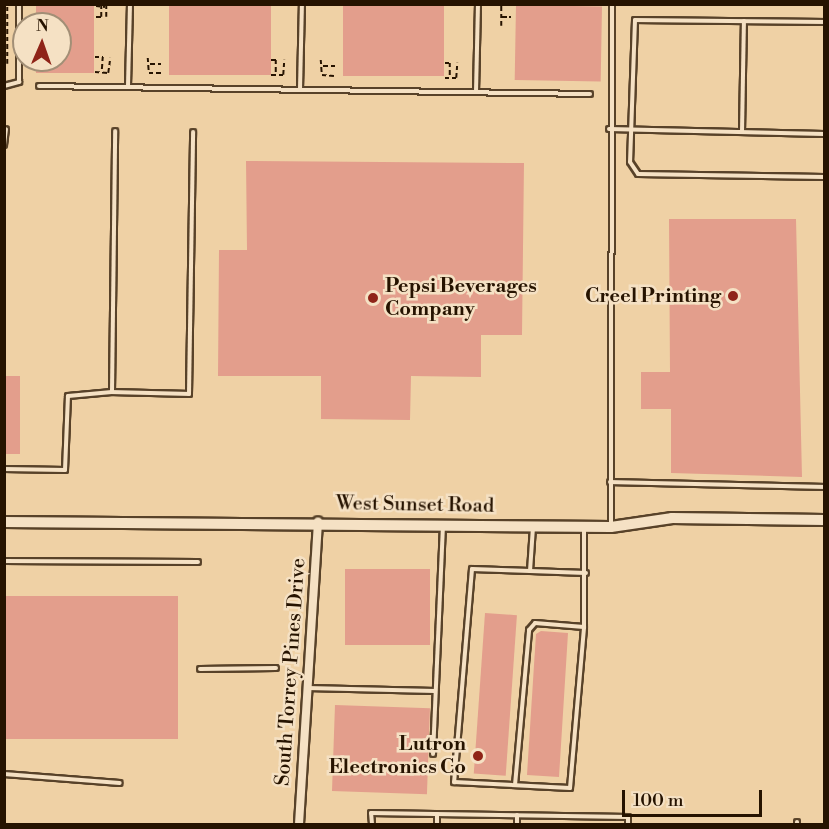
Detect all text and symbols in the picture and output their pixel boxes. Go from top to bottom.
north arrow [12,12,72,72]
text: N [36,16,49,36]
place label: Pepsi Beverages Company [385,274,537,321]
place label: Creel Printing [585,284,721,308]
marker: Creel Printing [726,289,740,303]
marker: Pepsi Beverages Company [366,291,380,305]
street label: West Sunset Road [336,492,494,518]
street label: South Torrey Pines Drive [271,557,311,787]
place label: Lutron Electronics Co [329,732,466,779]
marker: Lutron Electronics Co [471,749,485,763]
scale bar [625,778,764,816]
text: 100 m [633,789,684,812]

